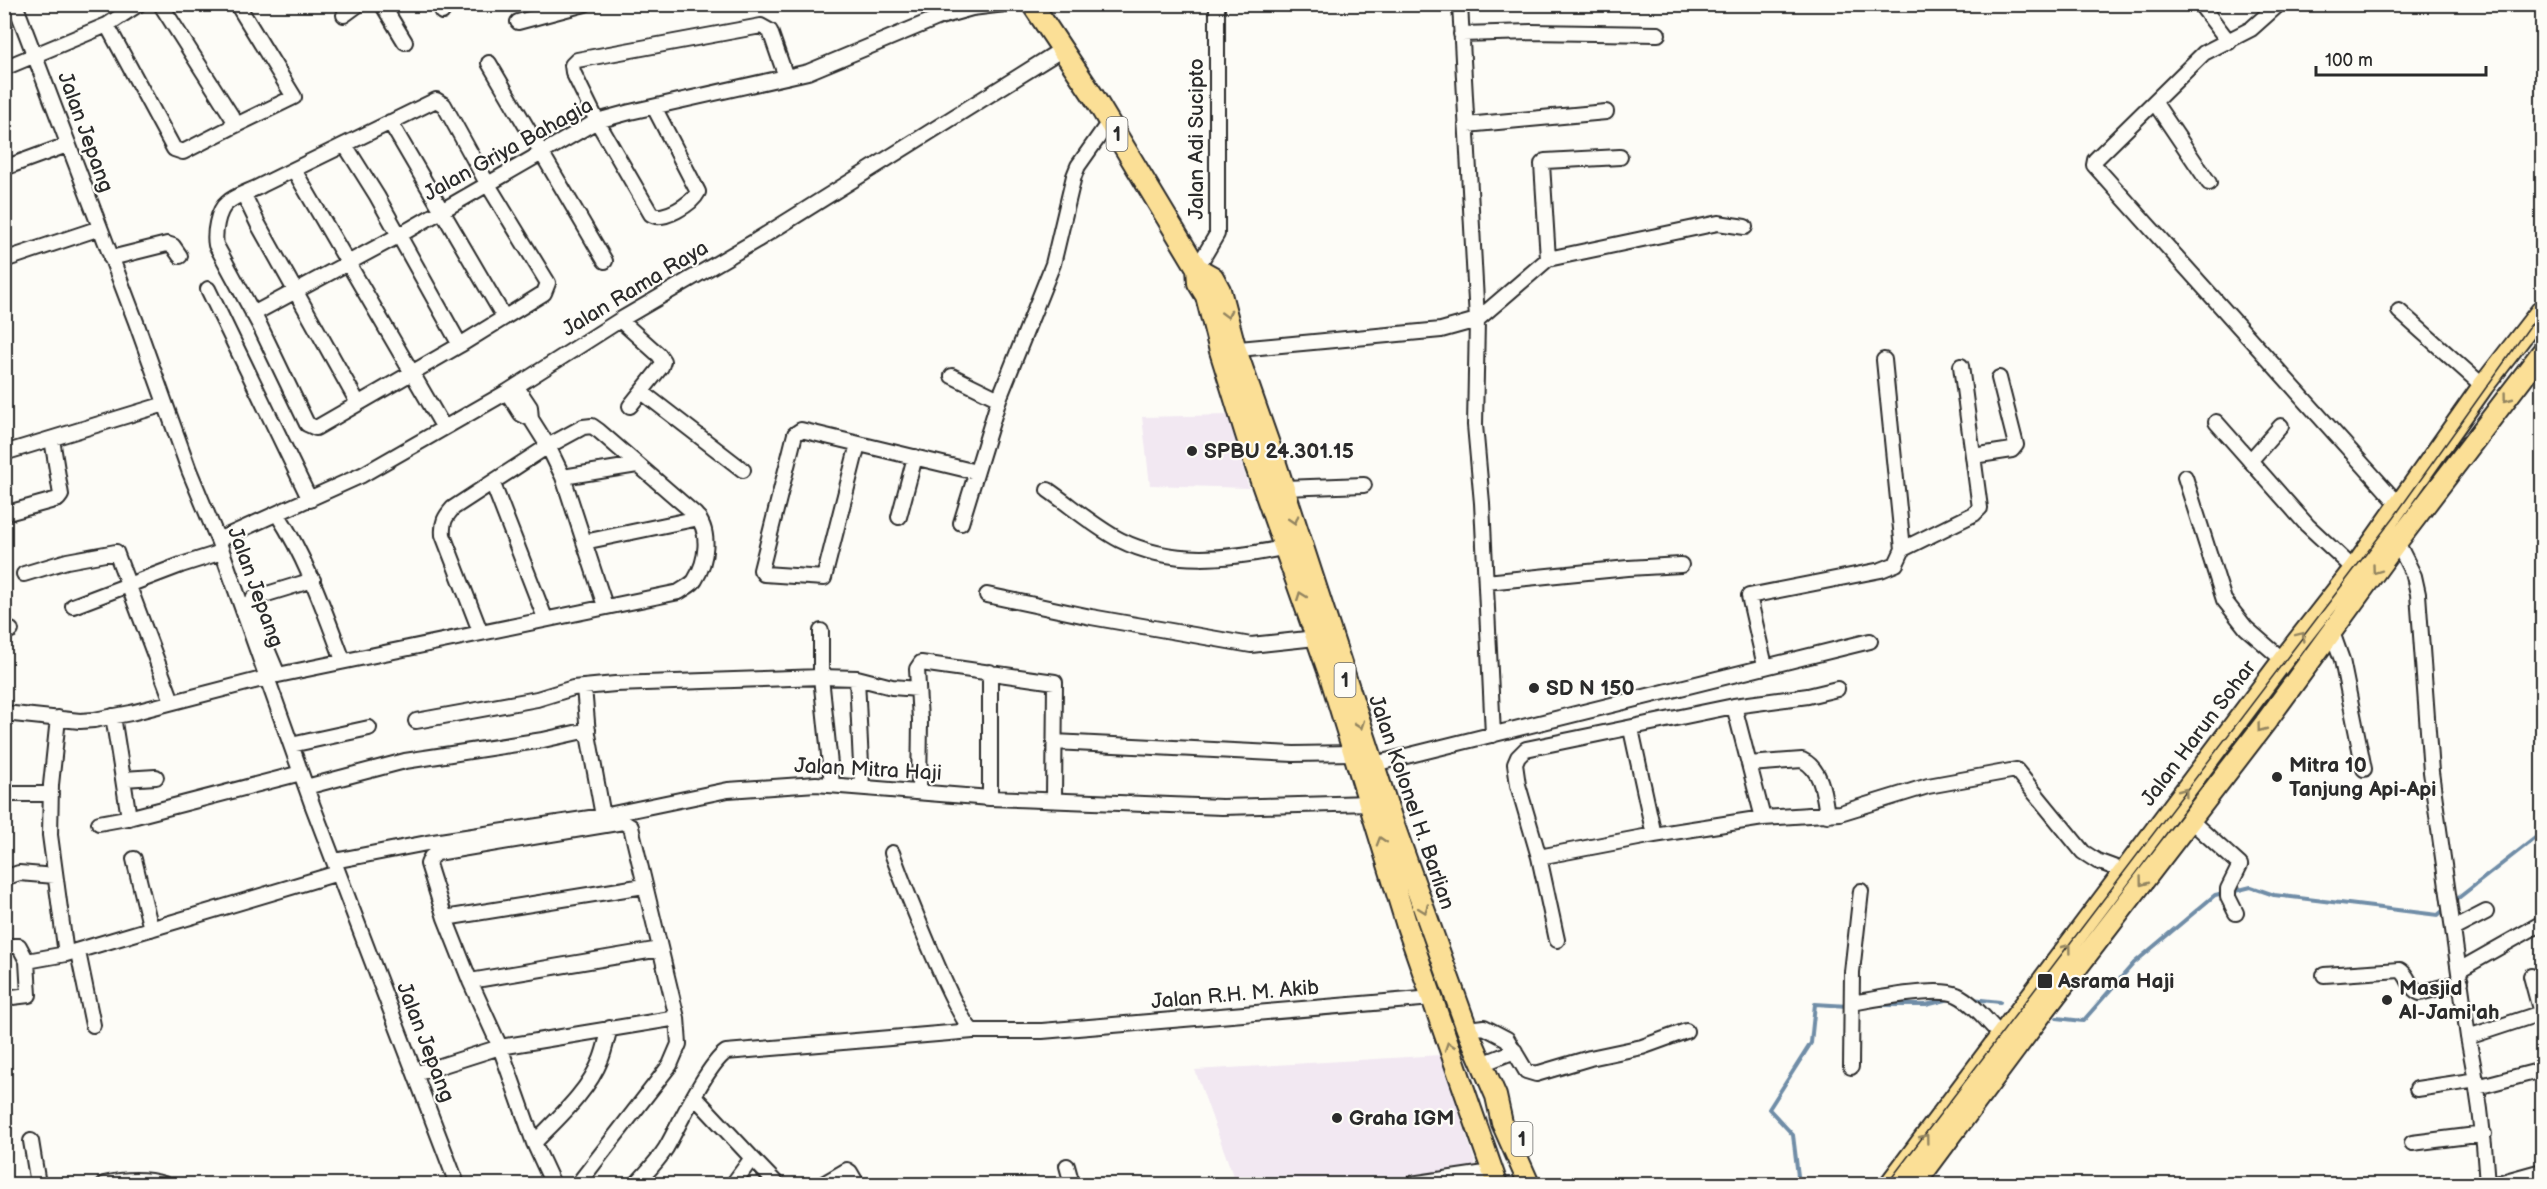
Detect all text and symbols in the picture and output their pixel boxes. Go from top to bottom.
scale bar [2316,39,2486,77]
text: 100 m [2325,50,2373,71]
street label: Jalan Adi Sucipto [1184,58,1209,220]
street label: Jalan Jepang [52,69,119,196]
street label: Jalan Griya Bahagia [419,93,597,206]
road number: 1 [1106,117,1128,151]
street label: Jalan Rama Raya [558,235,713,342]
one-way arrow [1220,309,1232,319]
one-way arrow [2503,392,2514,403]
place label: SPBU 24.301.15 [1204,439,1354,464]
marker: SPBU 24.301.15 [1185,444,1199,458]
one-way arrow [1287,514,1299,525]
street label: Jalan Jepang [222,524,289,651]
one-way arrow [2373,564,2384,575]
one-way arrow [1295,591,1308,602]
one-way arrow [2294,632,2305,643]
street label: Jalan Harun Sohar [2136,655,2261,811]
road number: 1 [1334,663,1356,697]
place label: SD N 150 [1546,676,1635,701]
marker: SD N 150 [1527,681,1541,695]
street label: Jalan Kolonel H. Barlian [1363,692,1460,913]
one-way arrow [1353,719,1366,730]
one-way arrow [2258,721,2269,732]
street label: Jalan Mitra Haji [794,753,942,786]
place label: Mitra 10 Tanjung Api-Api [2289,753,2436,802]
marker: Mitra 10 Tanjung Api-Api [2270,770,2284,784]
one-way arrow [2176,787,2187,798]
one-way arrow [1376,836,1388,847]
one-way arrow [2139,876,2150,887]
one-way arrow [1416,904,1429,914]
one-way arrow [2060,943,2071,954]
place label: Asrama Haji [2057,969,2174,994]
marker: Asrama Haji [2036,972,2054,990]
street label: Jalan R.H. M. Akib [1150,975,1320,1014]
place label: Masjid Al-Jami'ah [2398,976,2500,1025]
street label: Jalan Jepang [391,979,460,1106]
marker: Masjid Al-Jami'ah [2380,993,2394,1007]
one-way arrow [1444,1041,1457,1052]
place label: Graha IGM [1349,1106,1454,1131]
marker: Graha IGM [1330,1111,1344,1125]
road number: 1 [1512,1122,1532,1156]
one-way arrow [1918,1133,1929,1144]

